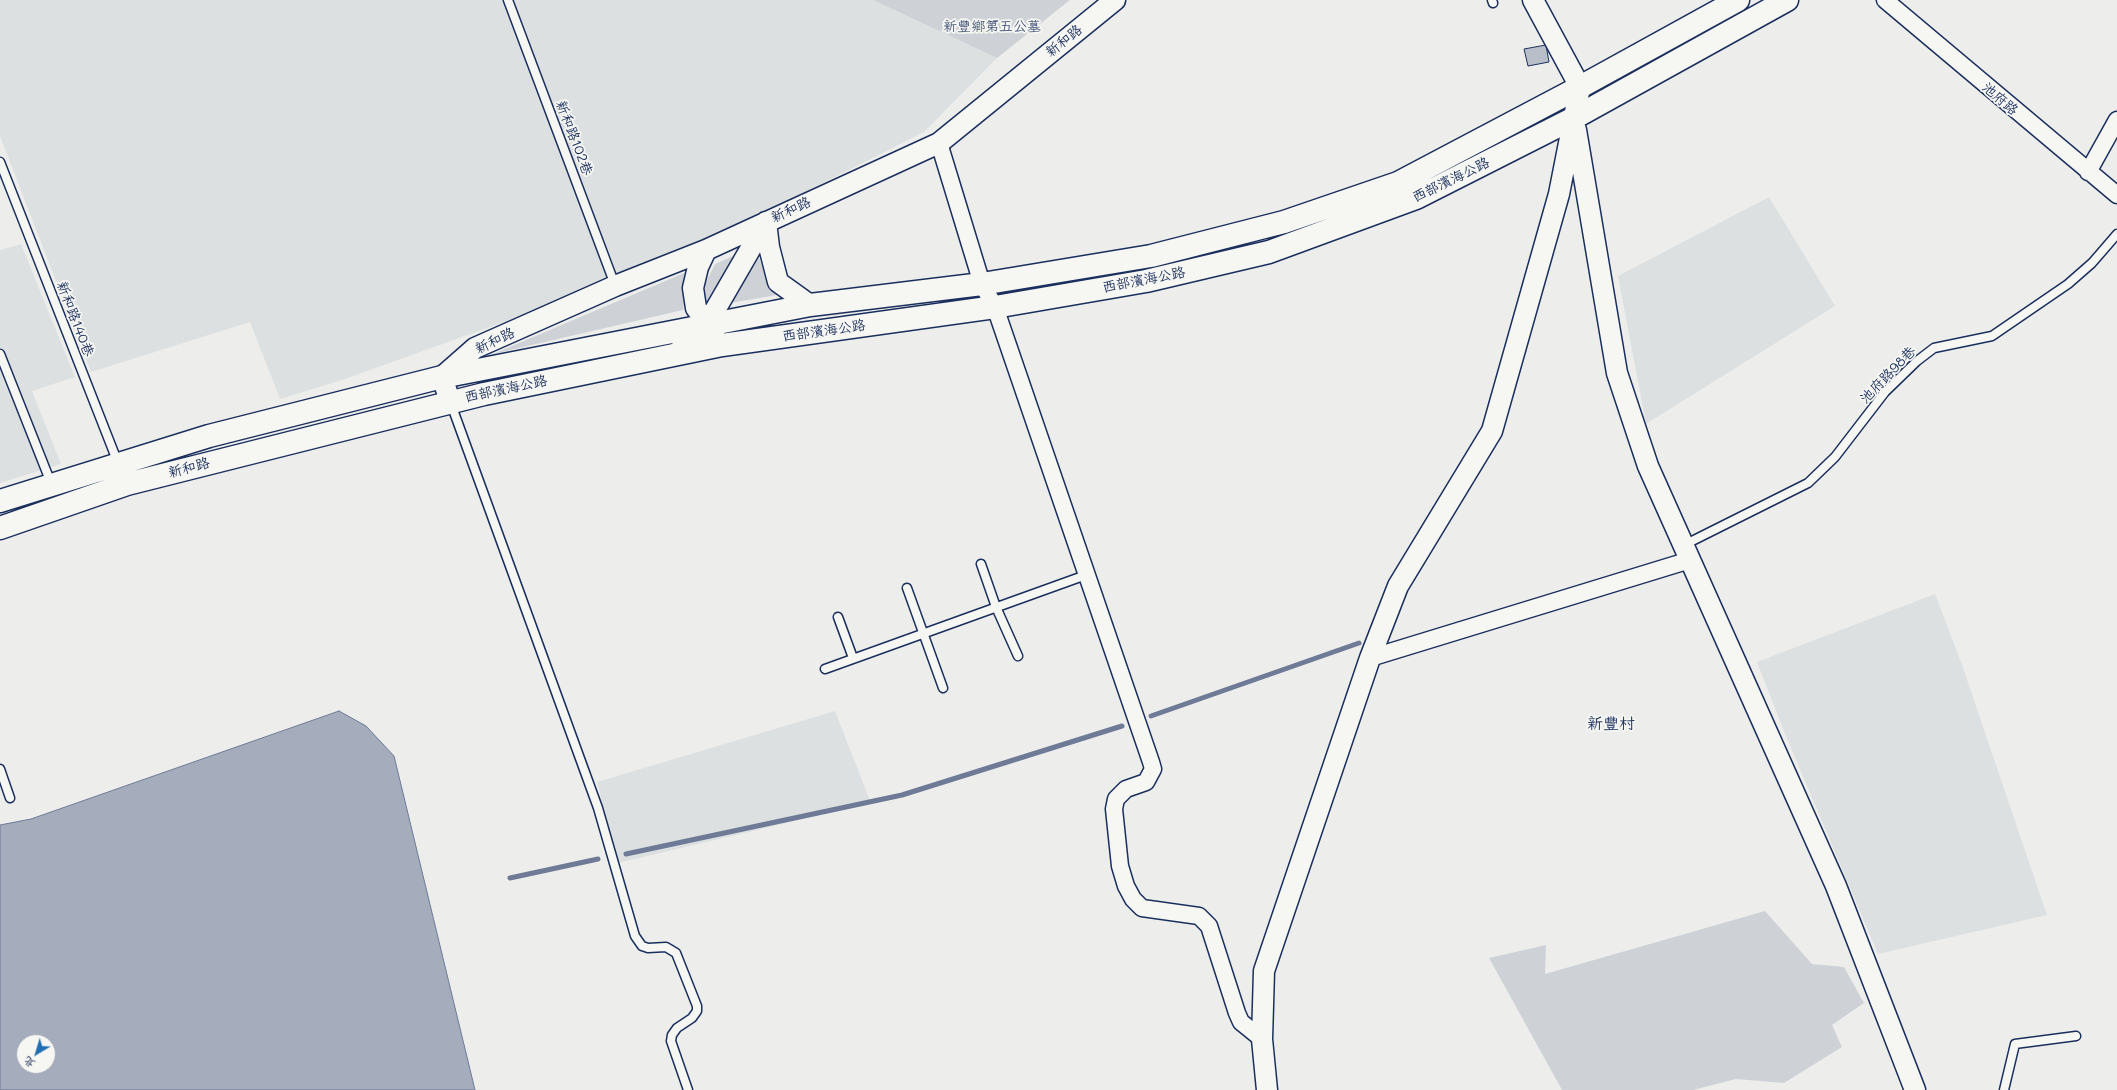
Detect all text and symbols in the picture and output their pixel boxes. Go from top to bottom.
park label: 新豐鄉第五公墓 [943,19,1041,35]
street label: 新和路 [1042,21,1086,61]
street label: 池府路 [1979,79,2021,119]
street label: 新和路102巷 [552,98,596,178]
street label: 西部濱海公路 [1410,154,1492,206]
street label: 新和路 [768,194,814,226]
street label: 西部濱海公路 [1101,264,1187,296]
street label: 新和路140巷 [53,279,97,359]
street label: 西部濱海公路 [781,317,867,345]
street label: 新和路 [472,324,518,358]
street label: 池府路98巷 [1857,343,1919,407]
street label: 西部濱海公路 [463,372,549,406]
street label: 新和路 [167,454,211,482]
district label: 新豐村 [1587,714,1635,734]
north arrow [16,1034,56,1074]
text: 北 [20,1054,38,1072]

